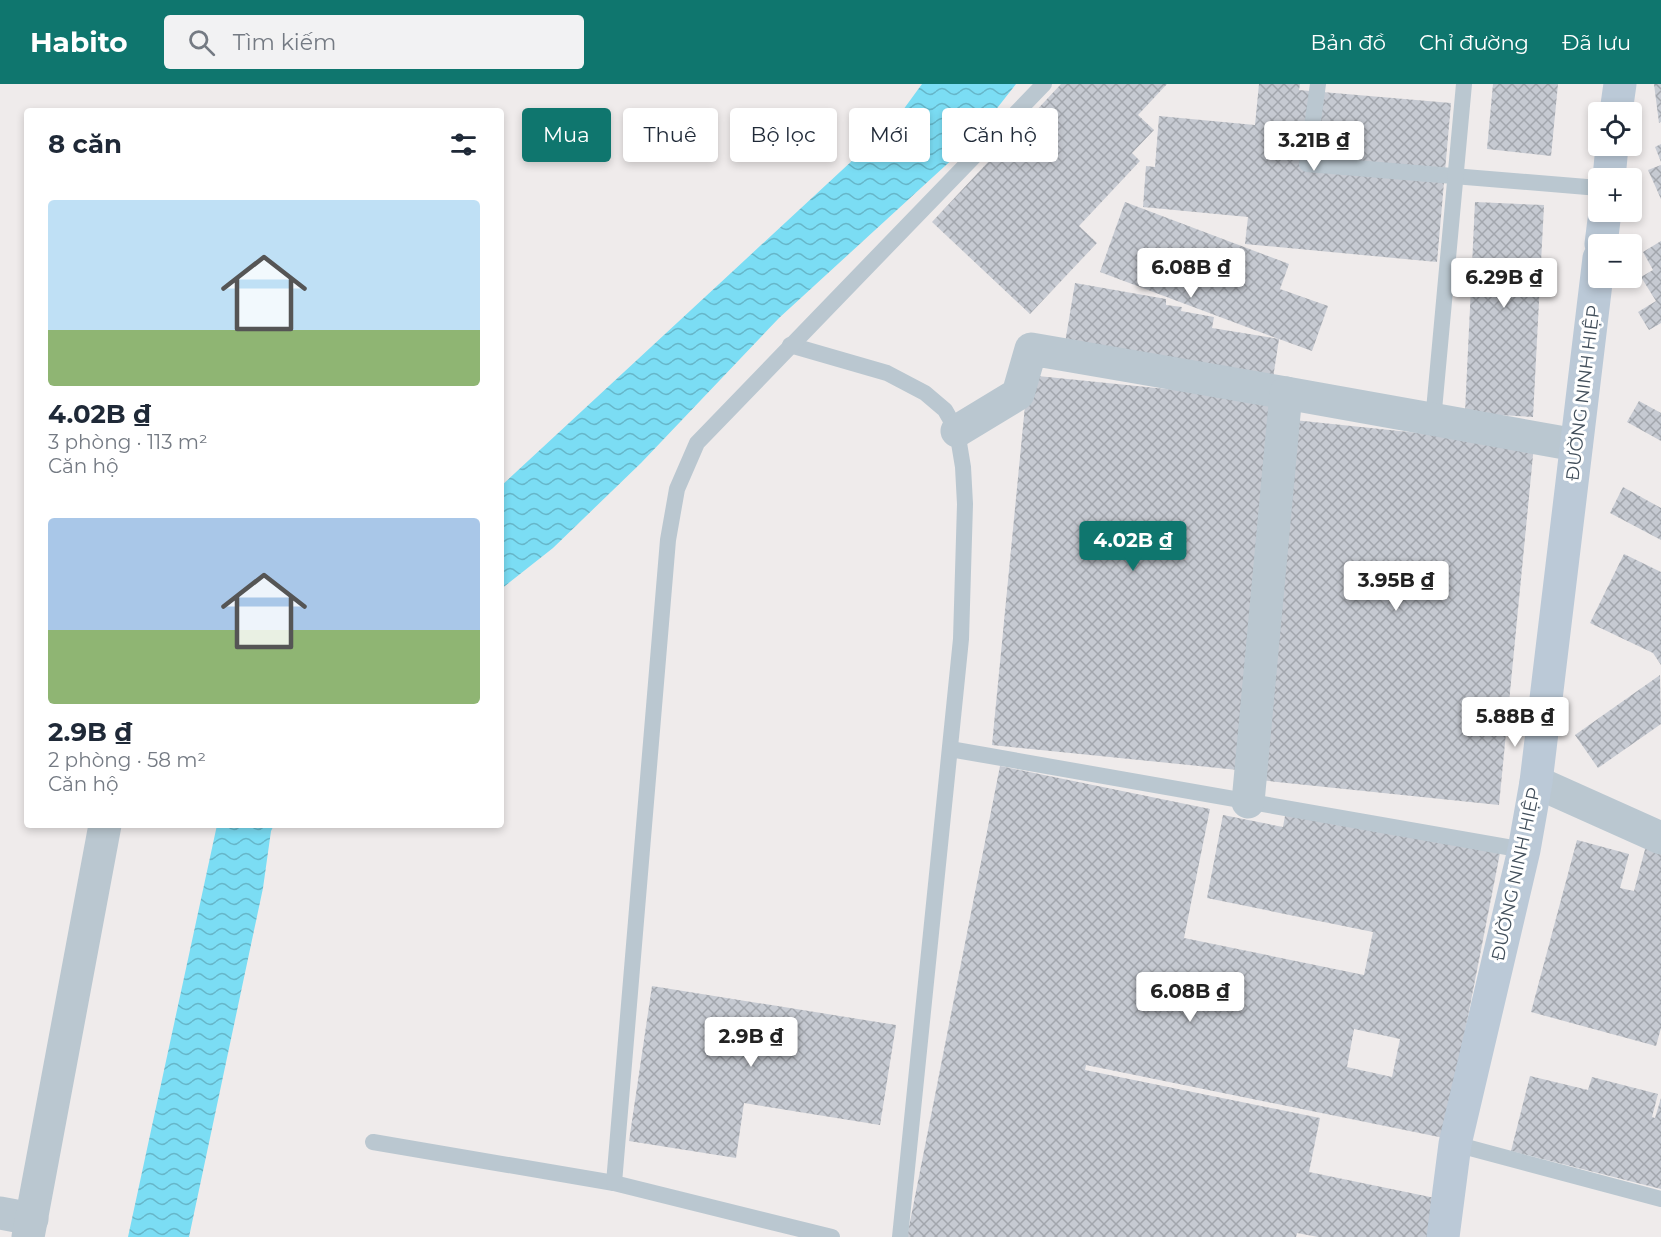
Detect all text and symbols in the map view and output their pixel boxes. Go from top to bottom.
search box [164,15,584,69]
text: Habito [30,25,128,59]
icon: search [185,26,218,59]
text: Tìm kiếm [233,29,336,56]
text: Bản đồ [1311,30,1386,55]
text: Chỉ đường [1419,30,1529,55]
text: Đã lưu [1562,30,1631,55]
map controls [1588,102,1642,288]
button: locate [1588,102,1642,156]
chip: Mua [522,108,611,162]
chip: Thuê [623,108,718,162]
chip: Bộ lọc [730,108,837,162]
chip: Mới [849,108,930,162]
chip: Căn hộ [942,108,1058,162]
pin: 3.21B ₫ [1259,121,1369,172]
text: 8 căn [48,128,122,160]
icon: filters [447,128,480,161]
text: 3.21B ₫ [1278,128,1350,152]
button: + [1588,168,1642,222]
button: − [1588,234,1642,288]
icon: home [210,239,318,347]
pin: 6.08B ₫ [1136,248,1246,299]
text: 6.08B ₫ [1151,255,1231,279]
pin: 6.29B ₫ [1449,258,1559,309]
text: 6.29B ₫ [1465,265,1543,289]
street label: ĐƯỜNG NINH HIỆP [1561,304,1605,482]
text: 4.02B ₫ [48,398,151,430]
text: 3 phòng · 113 m² [48,430,208,454]
text: Căn hộ [48,454,119,478]
pin: 4.02B ₫ [1078,521,1188,572]
text: 4.02B ₫ [1093,528,1173,552]
icon: home [210,557,318,665]
pin: 3.95B ₫ [1341,561,1451,612]
text: 3.95B ₫ [1358,568,1434,592]
pin: 5.88B ₫ [1460,697,1570,748]
text: 5.88B ₫ [1476,704,1554,728]
text: 2.9B ₫ [48,716,132,748]
text: 2 phòng · 58 m² [48,748,206,772]
text: Căn hộ [48,772,119,796]
street label: ĐƯỜNG NINH HIỆP [1487,785,1545,963]
pin: 6.08B ₫ [1135,972,1245,1023]
text: 6.08B ₫ [1150,979,1230,1003]
pin: 2.9B ₫ [702,1017,800,1068]
text: 2.9B ₫ [719,1024,783,1048]

